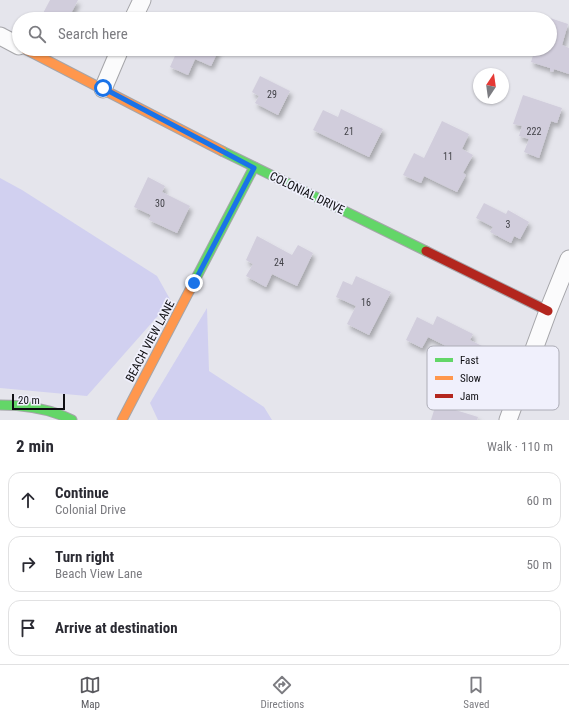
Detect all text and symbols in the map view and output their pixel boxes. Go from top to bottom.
search box [12,12,557,56]
icon: search [26,23,48,45]
text: Search here [58,25,128,43]
north arrow [473,68,509,104]
route start [94,79,112,97]
house number: 29 [267,89,277,100]
house number: 21 [344,126,354,137]
house number: 222 [527,126,541,137]
house number: 11 [443,151,453,162]
street label: COLONIAL DRIVE [267,169,347,217]
house number: 30 [155,198,165,209]
house number: 3 [506,219,511,230]
house number: 24 [274,257,284,268]
route end [185,274,203,292]
house number: 16 [361,297,371,308]
street label: BEACH VIEW LANE [123,298,177,384]
legend [427,346,559,410]
text: Fast [460,354,479,367]
text: Slow [460,372,481,385]
text: Jam [460,390,479,403]
scale bar [12,392,65,411]
text: 20 m [18,394,40,407]
text: 2 min [16,436,54,456]
text: Walk · 110 m [487,439,553,454]
text: Continue [55,484,109,502]
icon: ahead [17,489,39,511]
text: 60 m [526,493,552,508]
text: Colonial Drive [55,502,126,517]
text: Turn right [55,548,114,566]
icon: right [17,553,39,575]
text: 50 m [526,557,552,572]
text: Beach View Lane [55,566,142,581]
icon: arrive [17,617,39,639]
text: Arrive at destination [55,619,178,637]
tab: Map [79,674,101,711]
tab: Directions [260,674,304,711]
tab: Saved [463,674,490,711]

